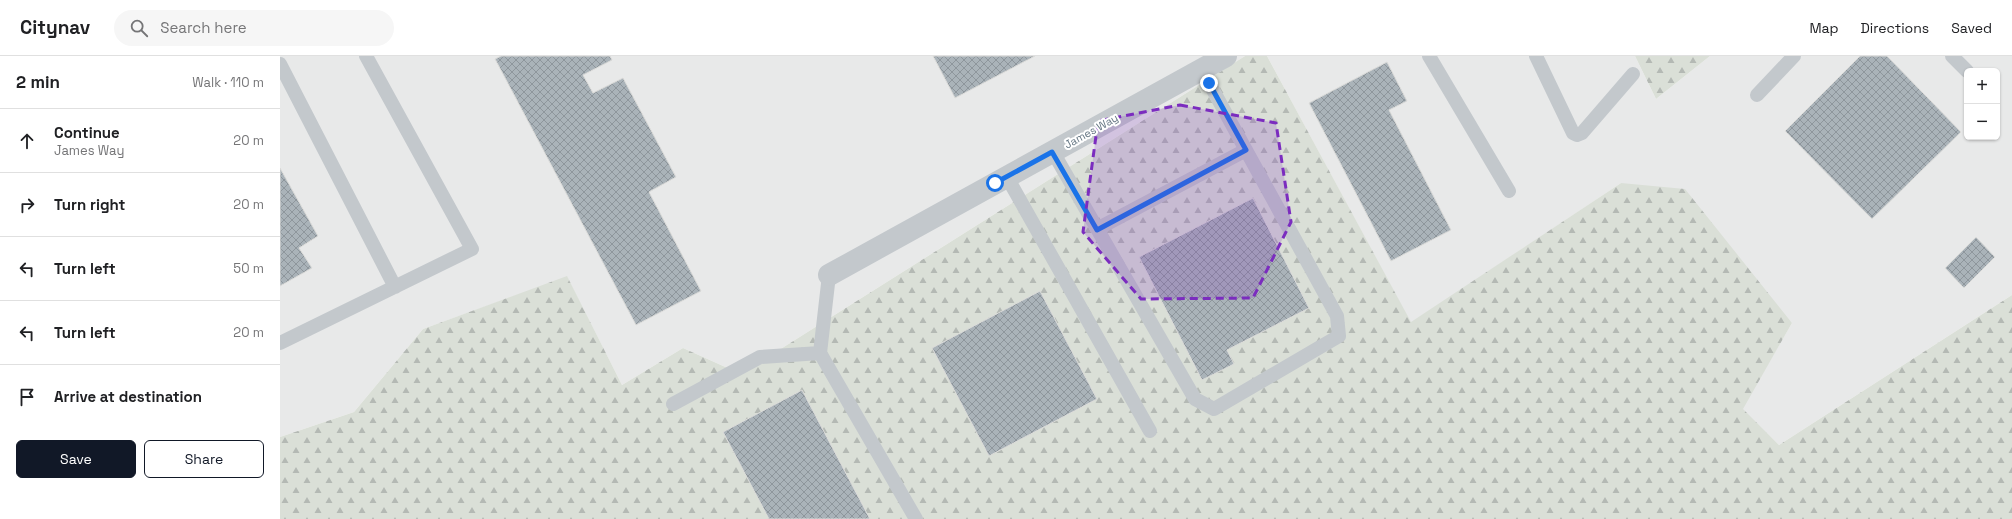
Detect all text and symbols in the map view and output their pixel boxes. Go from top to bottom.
search box [114,10,394,46]
text: Citynav [20,15,90,40]
icon: search [128,17,150,39]
text: Search here [160,18,247,37]
text: Map [1809,19,1839,37]
text: Directions [1861,19,1929,37]
text: Saved [1951,19,1992,37]
map controls [1964,68,2000,140]
button: + [1964,68,2000,104]
text: 2 min [16,71,60,93]
text: Walk · 110 m [192,74,264,91]
route end [1200,74,1218,92]
button: − [1964,104,2000,140]
street label: James Way [1062,110,1120,152]
text: Continue [54,123,120,142]
icon: ahead [16,130,38,152]
text: 20 m [233,132,264,149]
text: James Way [54,142,124,159]
route start [986,174,1004,192]
icon: right [16,194,38,216]
text: Turn right [54,195,125,214]
text: 20 m [233,196,264,213]
icon: left [16,258,38,280]
text: Turn left [54,259,116,278]
text: 50 m [233,260,264,277]
icon: left [16,322,38,344]
text: Turn left [54,323,116,342]
text: 20 m [233,324,264,341]
icon: arrive [16,386,38,408]
text: Arrive at destination [54,387,202,406]
button: Save [16,440,136,478]
button: Share [144,440,264,478]

